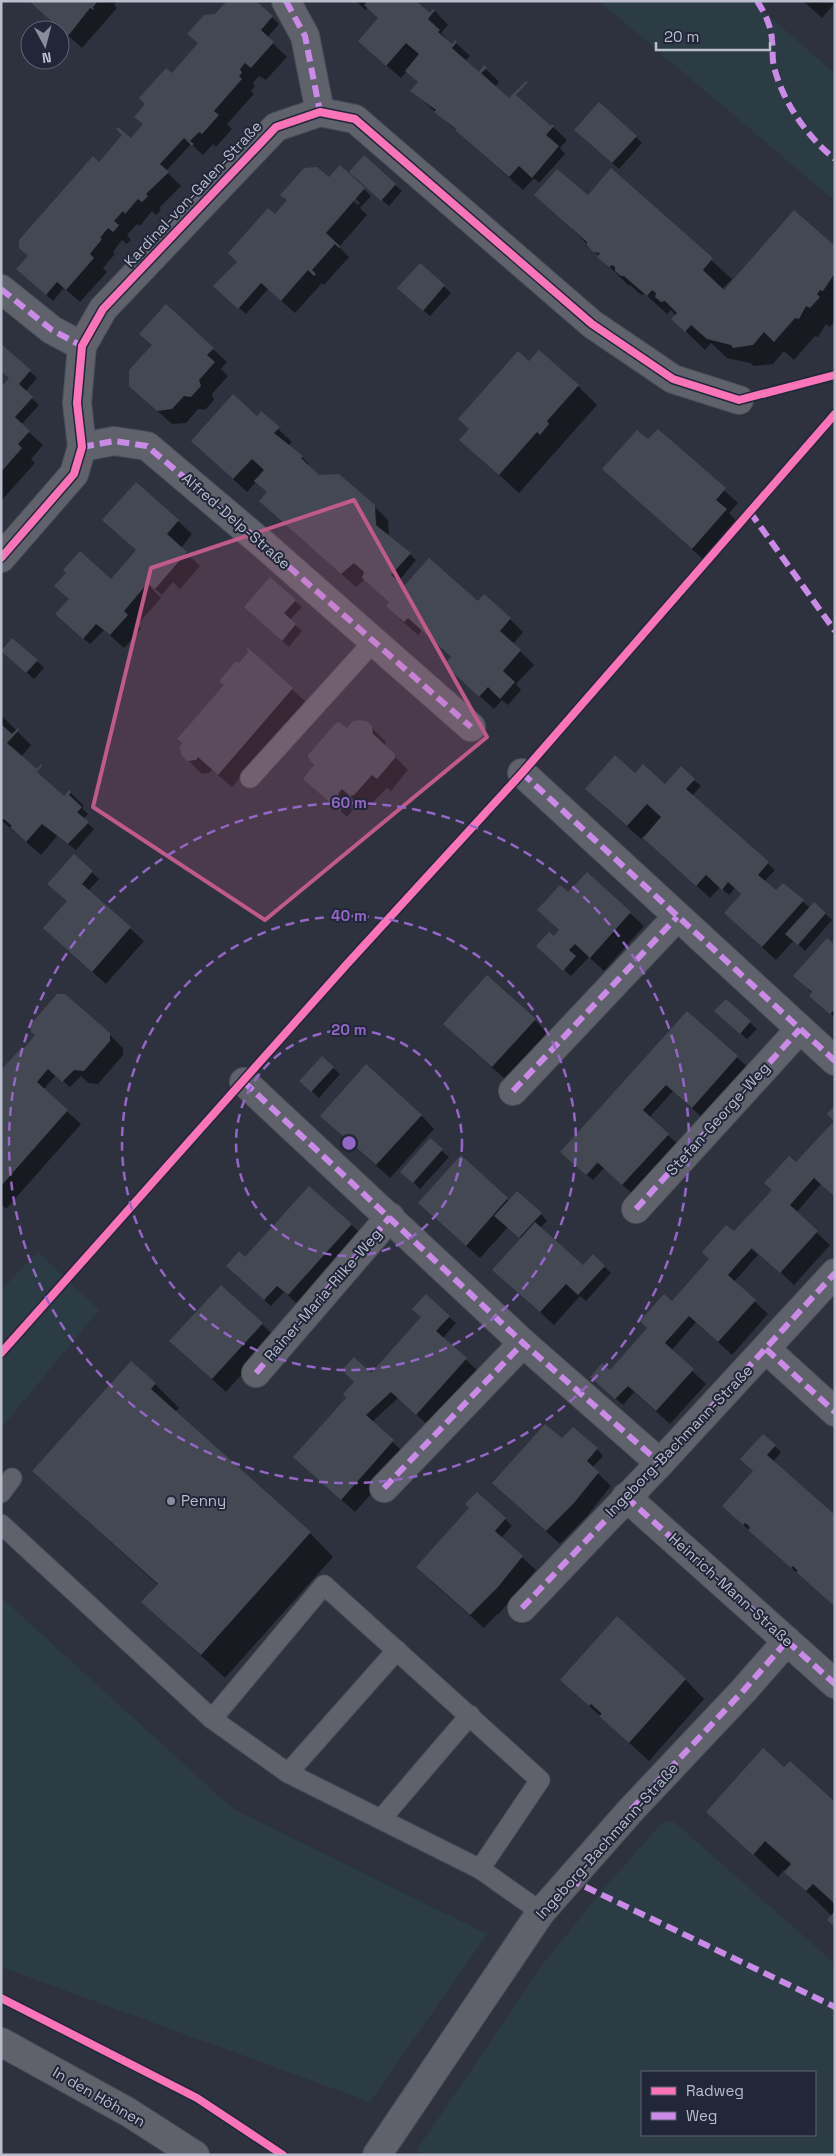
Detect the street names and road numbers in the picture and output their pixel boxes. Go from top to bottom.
street label: Kardinal-von-Galen-Straße [120,116,266,271]
street label: Alfred-Delp-Straße [178,468,295,573]
street label: Stefan-George-Weg [662,1058,773,1179]
street label: Rainer-Maria-Rilke-Weg [260,1224,385,1365]
street label: Ingeborg-Bachmann-Straße [601,1361,756,1521]
street label: Heinrich-Mann-Straße [665,1529,798,1651]
street label: Ingeborg-Bachmann-Straße [531,1758,682,1923]
street label: In den Höhnen [50,2062,149,2131]

